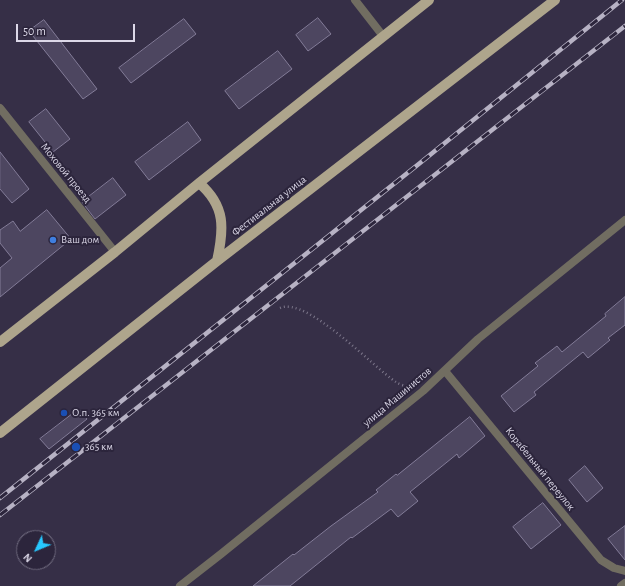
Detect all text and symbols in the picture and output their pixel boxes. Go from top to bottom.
scale bar [18,16,137,42]
text: 50 m [23,25,46,37]
street label: Моховой проезд [38,140,94,206]
street label: Фестивальная улица [229,173,309,239]
place label: Ваш дом [61,233,99,247]
marker: Ваш дом [48,235,58,245]
street label: улица Машинистов [360,364,434,430]
place label: О.п. 365 км [72,406,119,420]
marker: О.п. 365 км [59,408,69,418]
street label: Корабельный переулок [502,425,578,513]
place label: 365 км [85,440,113,454]
marker: 365 км [70,441,82,453]
north arrow [16,530,56,570]
text: N [21,551,34,565]

